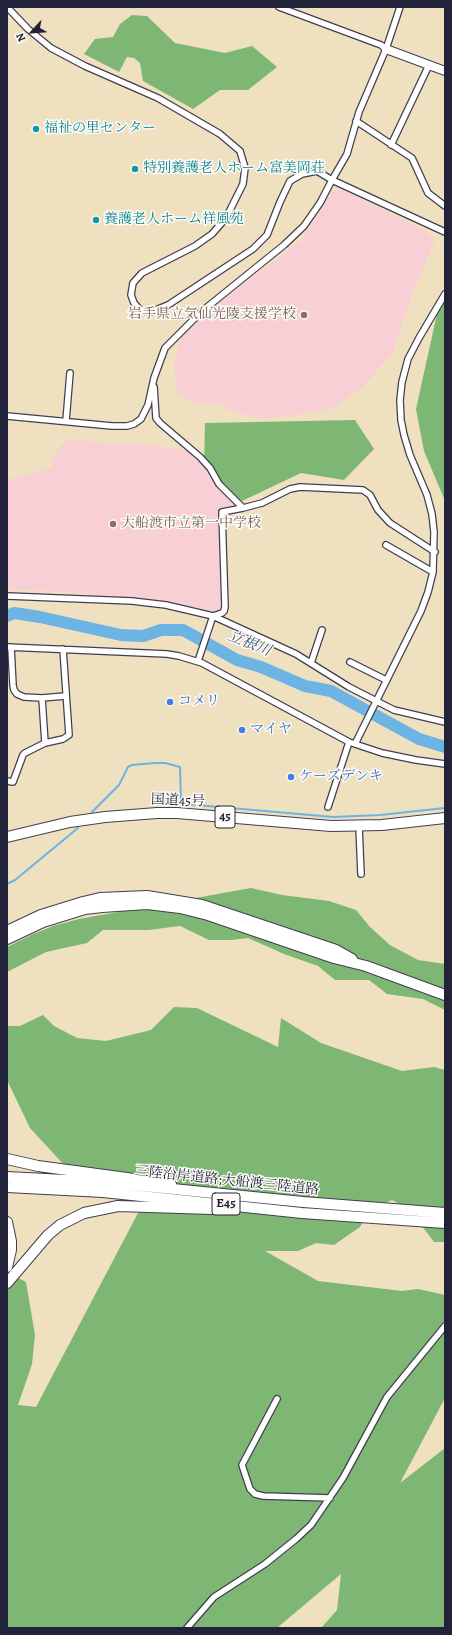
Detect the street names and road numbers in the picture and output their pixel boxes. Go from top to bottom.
street label: 国道45号 [151,792,205,810]
road number: 45 [215,806,235,828]
street label: 三陸沿岸道路;大船渡三陸道路 [134,1163,320,1199]
road number: E45 [212,1193,240,1215]

